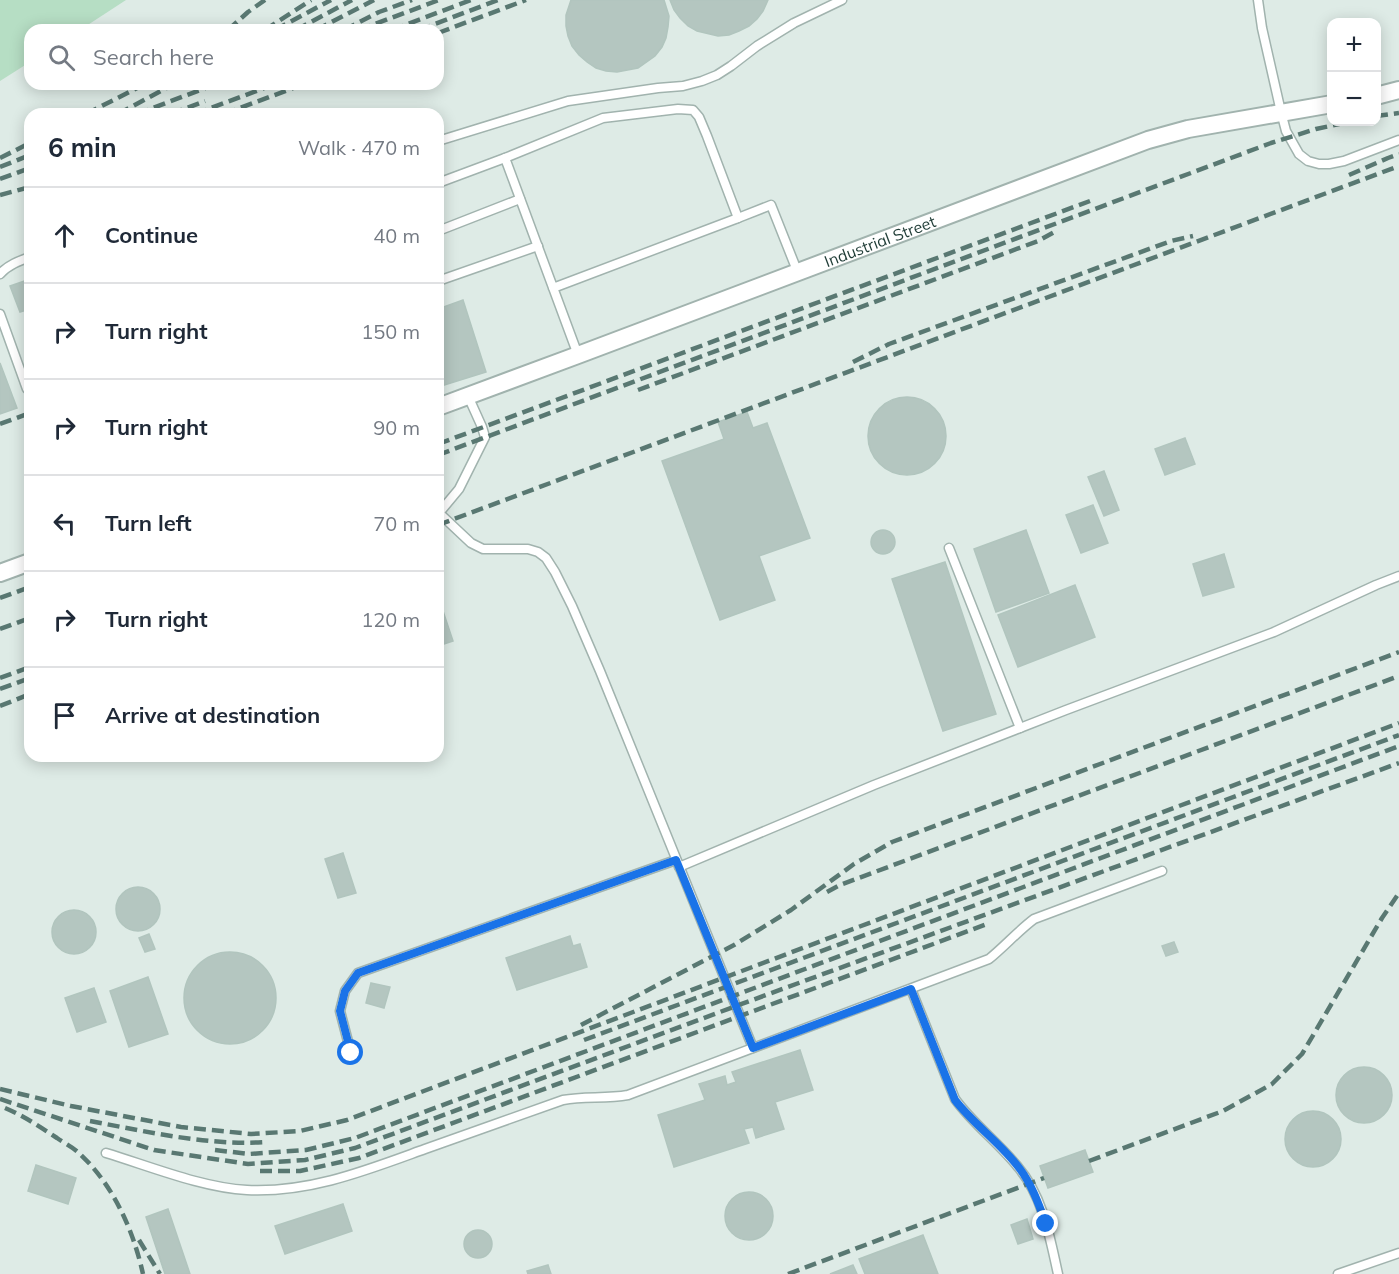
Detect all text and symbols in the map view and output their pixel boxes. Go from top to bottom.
map controls [1327,18,1381,126]
button: + [1327,18,1381,72]
search box [24,24,444,90]
icon: search [45,41,78,74]
text: Search here [93,43,214,71]
button: − [1327,72,1381,126]
text: 6 min [48,131,117,164]
text: Walk · 470 m [298,135,420,160]
street label: Industrial Street [821,211,939,271]
icon: ahead [48,219,81,252]
text: Continue [105,221,198,249]
text: 40 m [373,223,420,248]
icon: right [48,315,81,348]
text: Turn right [105,317,208,345]
text: 150 m [361,319,420,344]
icon: right [48,411,81,444]
text: Turn right [105,413,208,441]
text: 90 m [373,415,420,440]
icon: left [48,507,81,540]
text: Turn left [105,509,192,537]
text: 70 m [373,511,420,536]
icon: right [48,603,81,636]
text: Turn right [105,605,208,633]
text: 120 m [361,607,420,632]
icon: arrive [48,699,81,732]
text: Arrive at destination [105,701,320,729]
route start [337,1039,363,1065]
route end [1032,1210,1058,1236]

